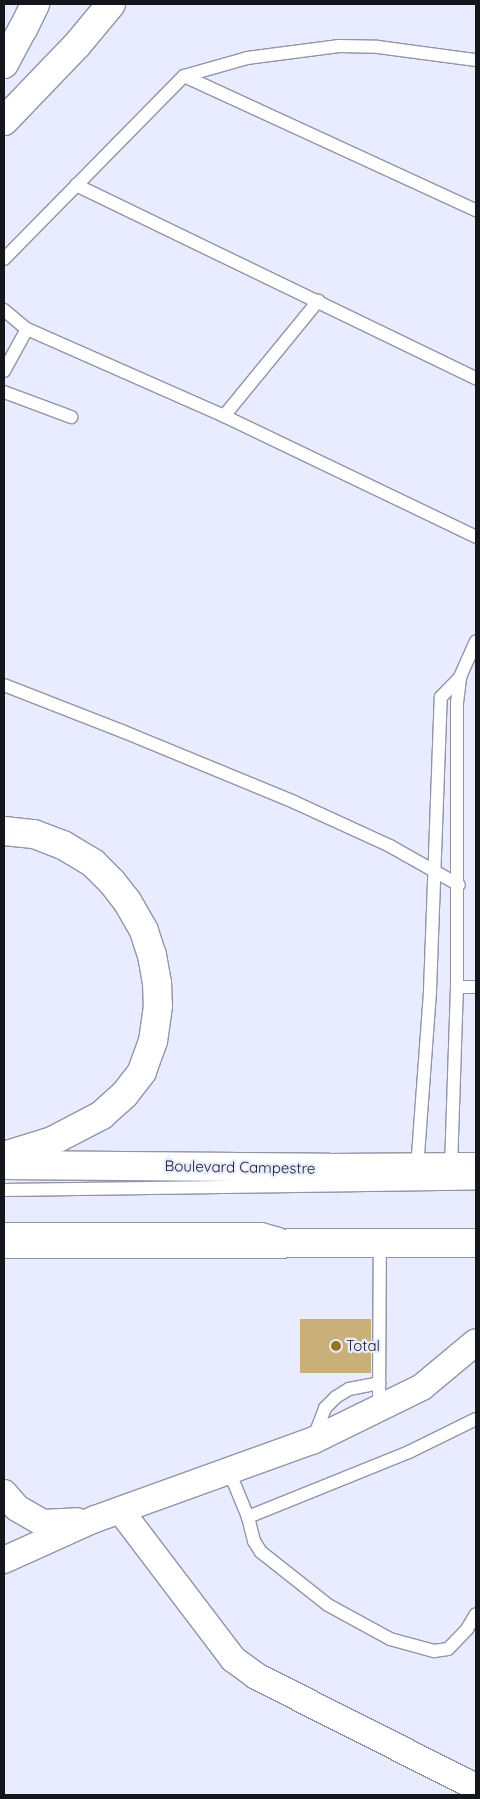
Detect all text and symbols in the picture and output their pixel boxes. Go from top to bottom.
street label: Boulevard Campestre [164,1157,316,1177]
place label: Total [346,1337,380,1355]
marker: Total [330,1340,342,1352]

